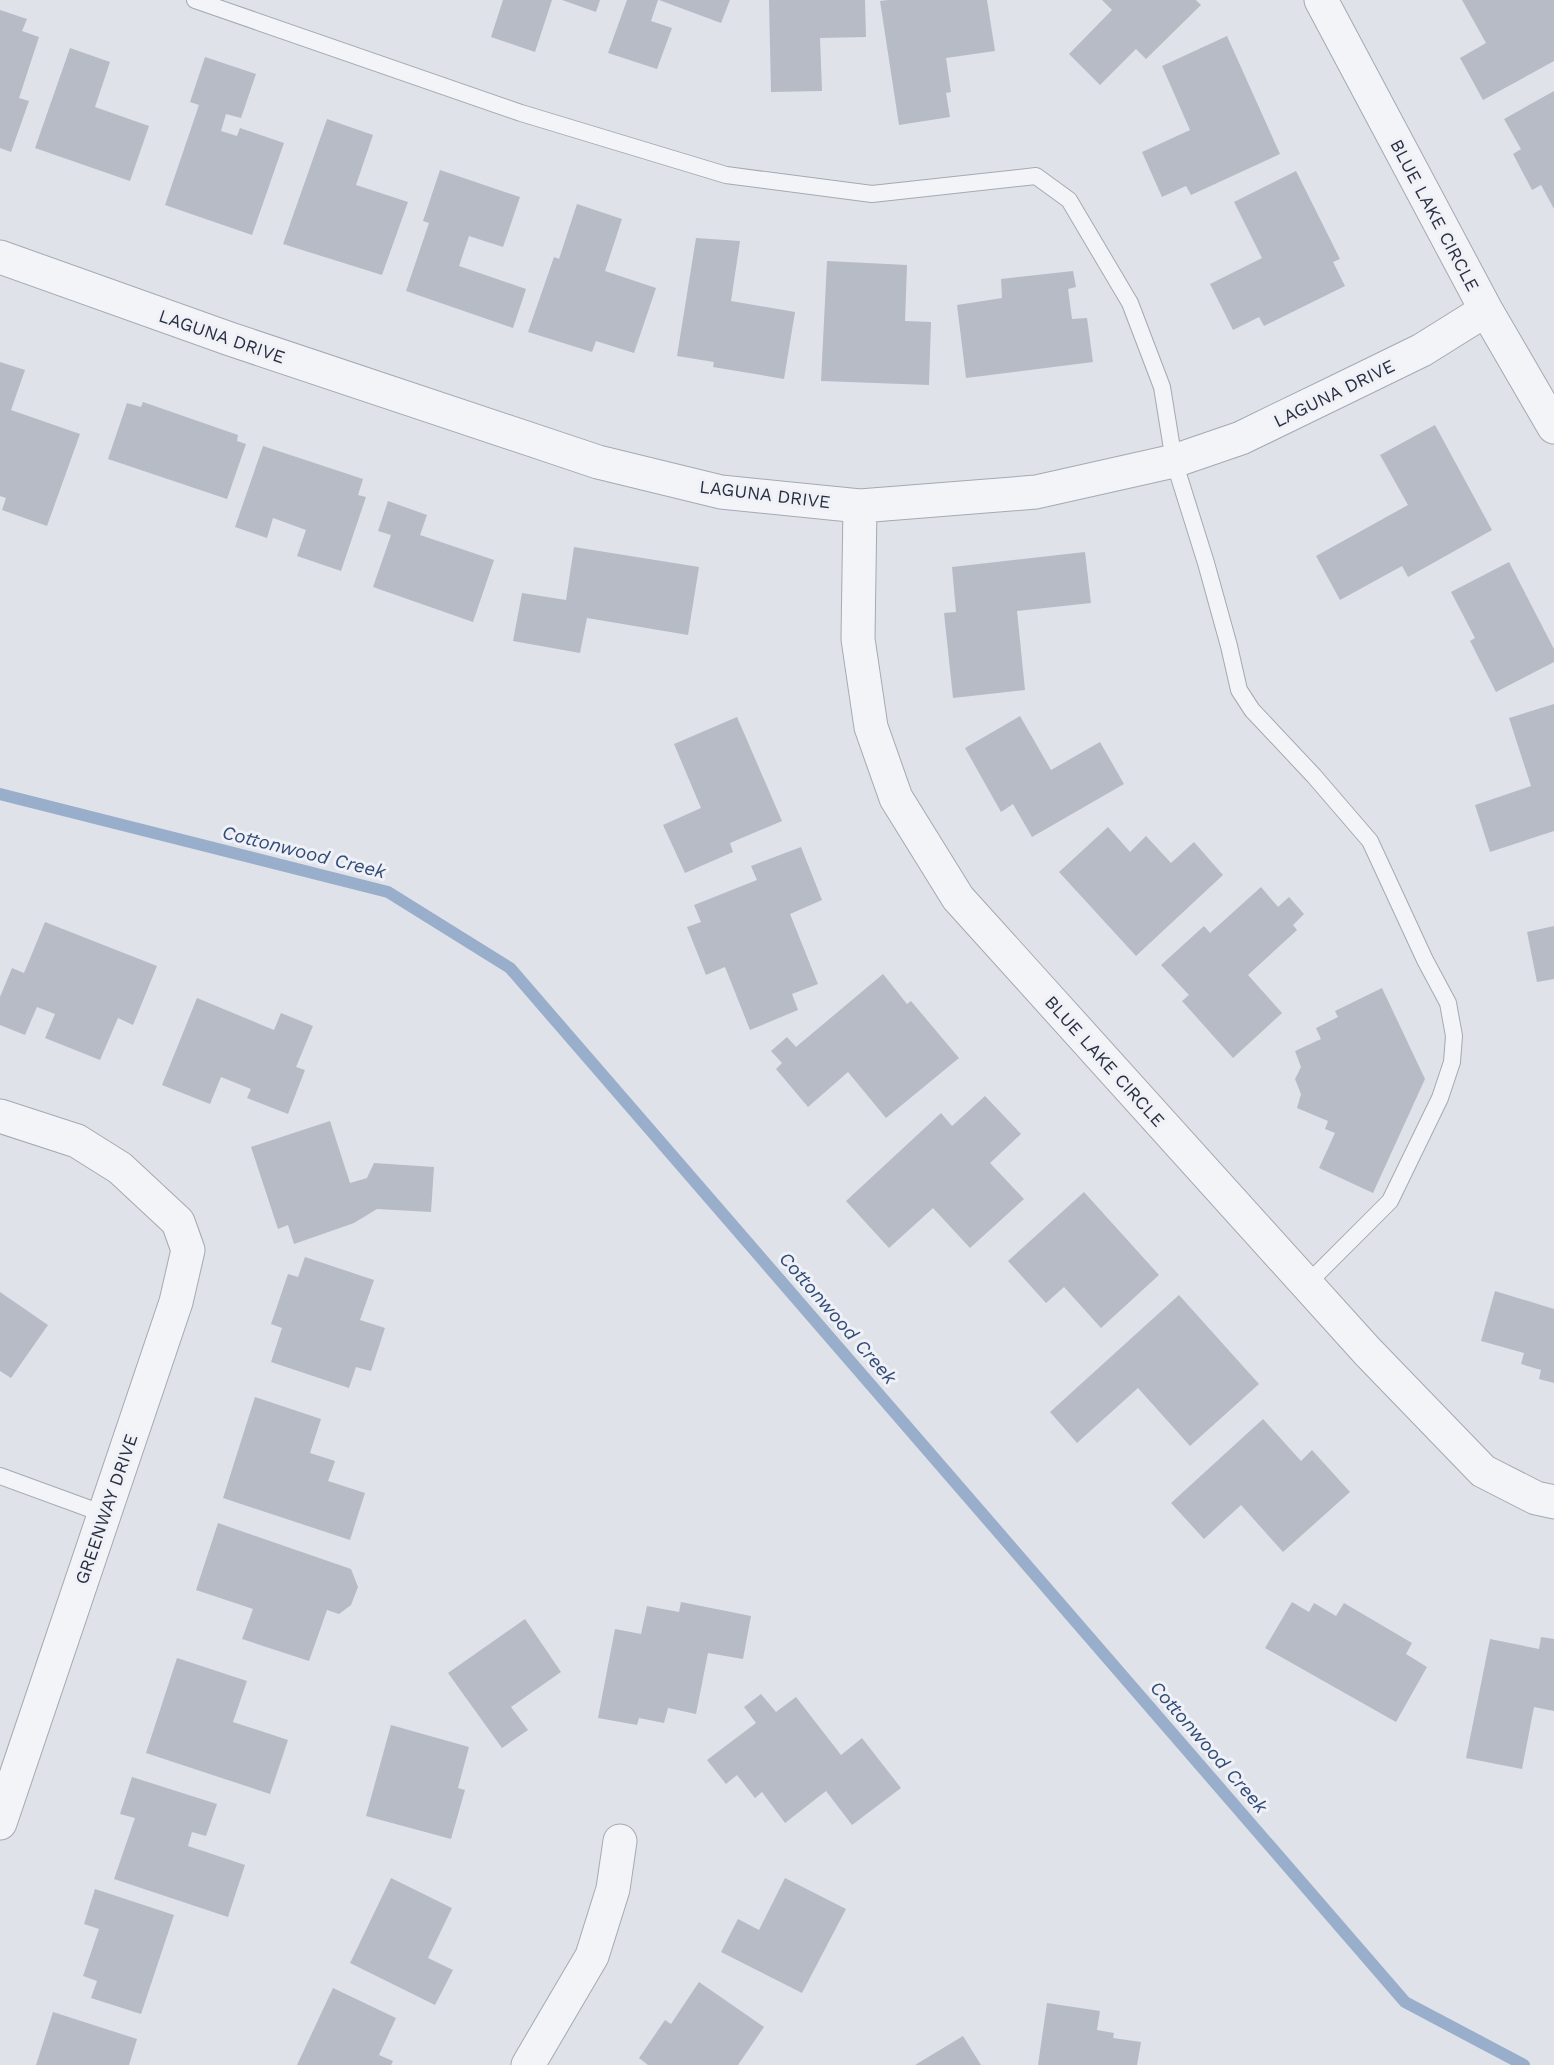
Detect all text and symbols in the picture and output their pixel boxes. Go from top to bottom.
street label: BLUE LAKE CIRCLE [1386,136,1484,294]
street label: LAGUNA DRIVE [156,305,288,367]
street label: LAGUNA DRIVE [1270,355,1398,431]
street label: LAGUNA DRIVE [698,476,832,512]
water label: Cottonwood Creek [220,821,389,884]
street label: BLUE LAKE CIRCLE [1041,991,1169,1131]
water label: Cottonwood Creek [774,1247,902,1389]
street label: GREENWAY DRIVE [70,1431,142,1587]
water label: Cottonwood Creek [1145,1676,1273,1818]

